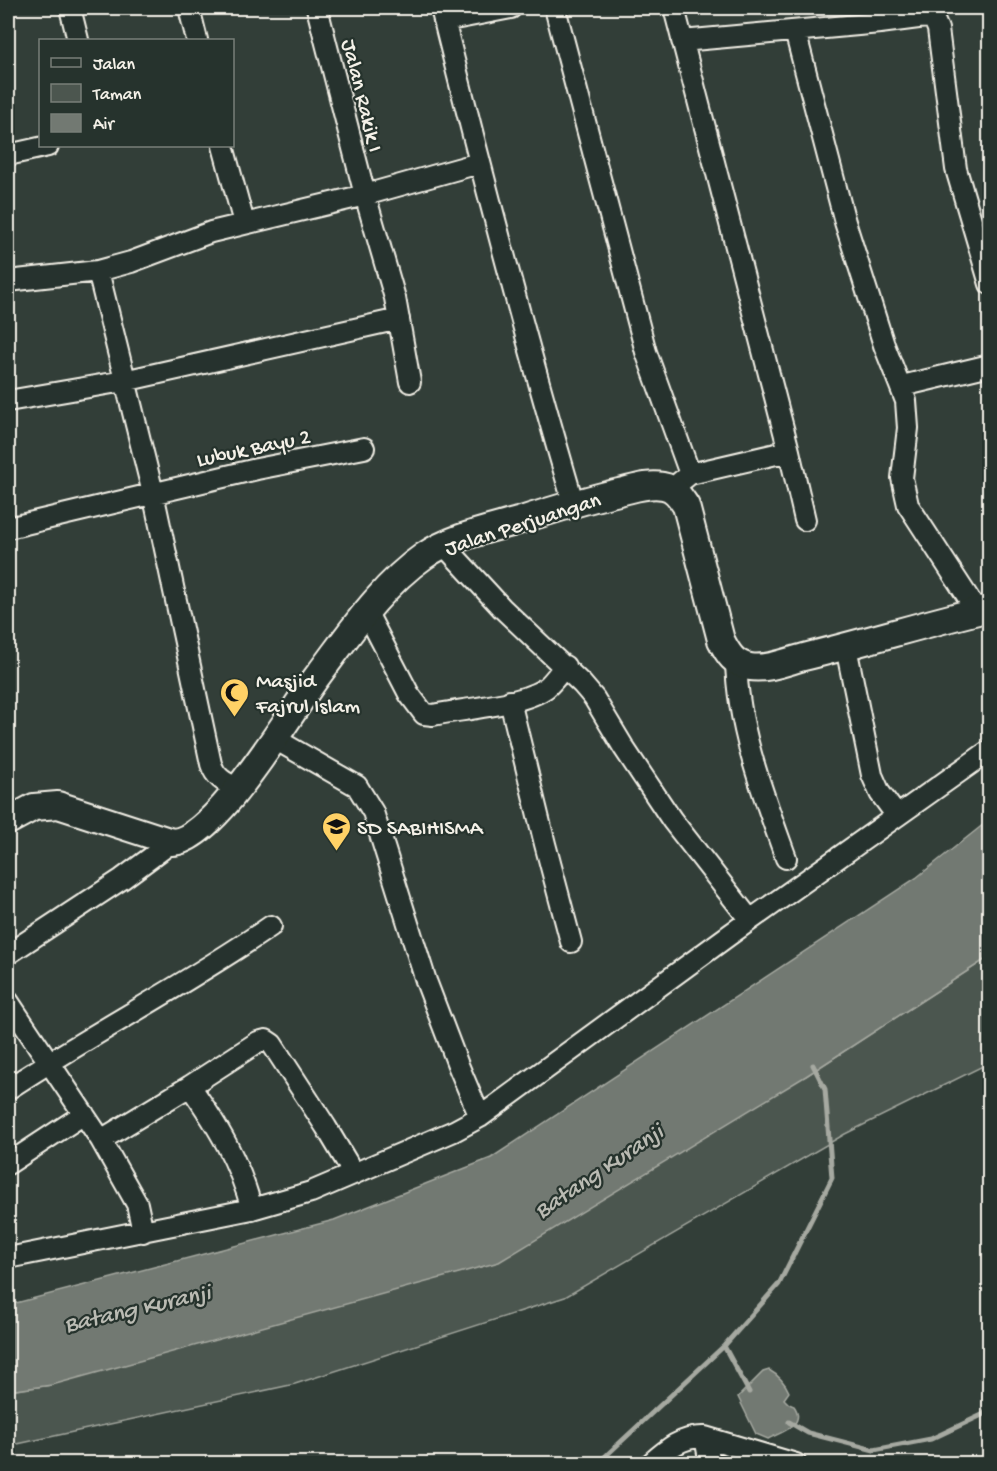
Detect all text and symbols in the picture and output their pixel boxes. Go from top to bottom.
street label: Jalan Rakik I [334,37,387,155]
legend [39,39,234,147]
text: Jalan [93,55,135,76]
text: Taman [92,85,142,106]
text: Air [93,115,116,136]
street label: Lubuk Bayu 2 [194,425,313,475]
street label: Jalan Perjuangan [442,488,605,563]
place label: Masjid Fajrul Islam [255,670,360,721]
mosque icon: Masjid Fajrul Islam [219,676,251,718]
school or university icon: SD SABIHISMA [320,810,352,852]
place label: SD SABIHISMA [357,817,484,843]
water label: Batang Kuranji [530,1118,672,1227]
water label: Batang Kuranji [62,1279,217,1341]

